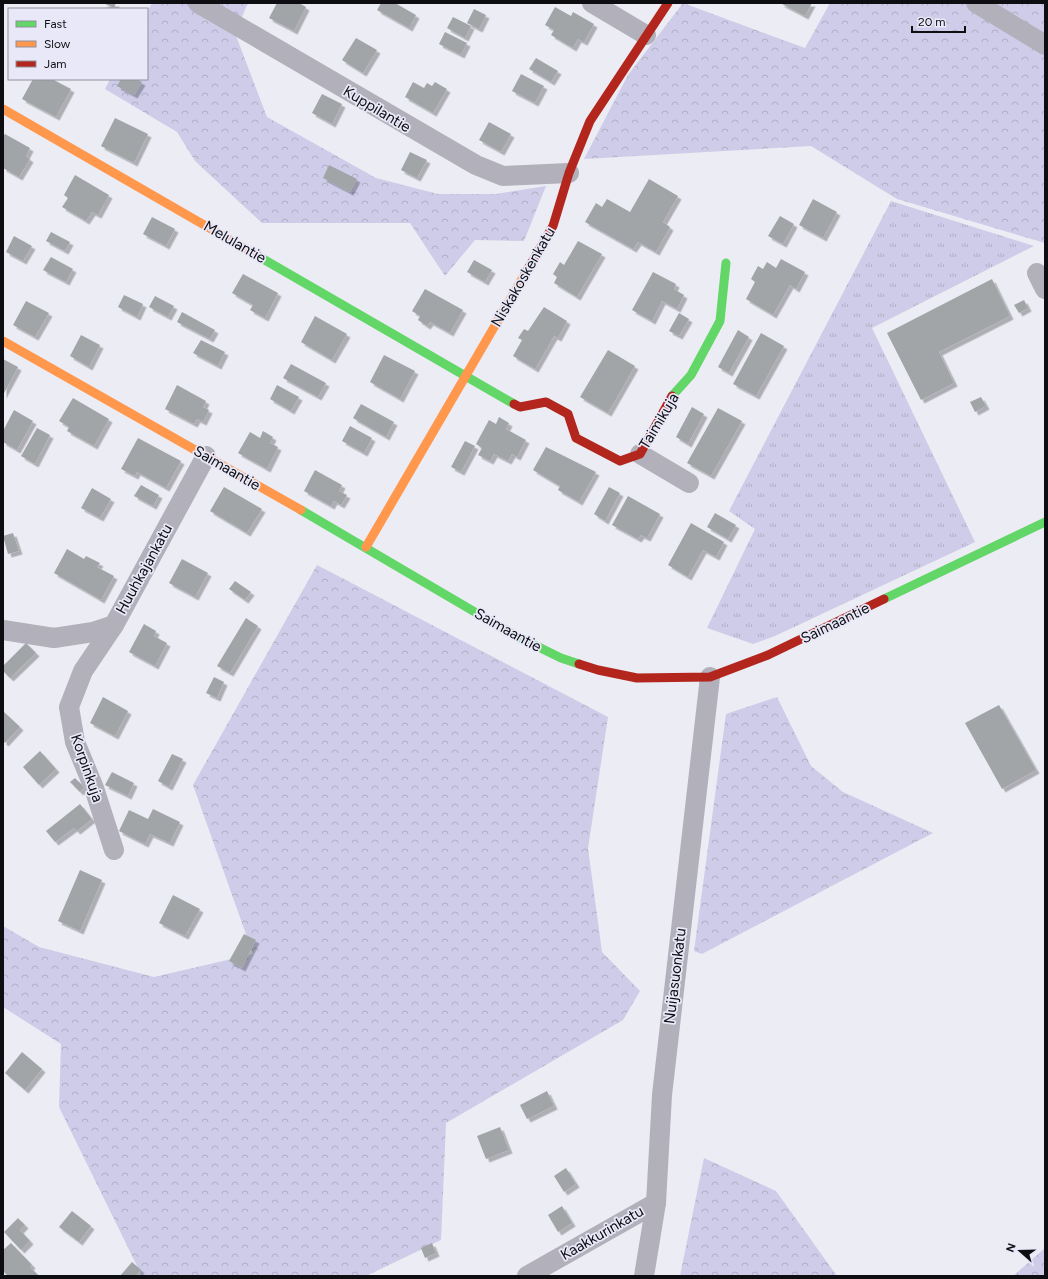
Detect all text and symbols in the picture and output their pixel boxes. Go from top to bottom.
legend [8,8,148,80]
scale bar [912,8,965,34]
text: 20 m [918,15,946,29]
text: Fast [44,17,67,31]
text: Slow [44,37,71,51]
text: Jam [44,57,67,71]
street label: Kuppilantie [340,82,414,136]
street label: Melulantie [201,217,269,267]
street label: Niskakoskenkatu [487,224,559,330]
street label: Taimikuja [635,390,683,452]
street label: Saimaantie [190,442,264,494]
street label: Huuhkajankatu [112,521,176,617]
street label: Saimaantie [798,599,872,647]
street label: Saimaantie [471,604,545,656]
street label: Korpinkuja [67,732,107,804]
street label: Nuijasuonkatu [660,927,690,1025]
street label: Kaakkurinkatu [557,1202,647,1264]
north arrow [1000,1231,1040,1271]
text: N [1004,1242,1019,1254]

